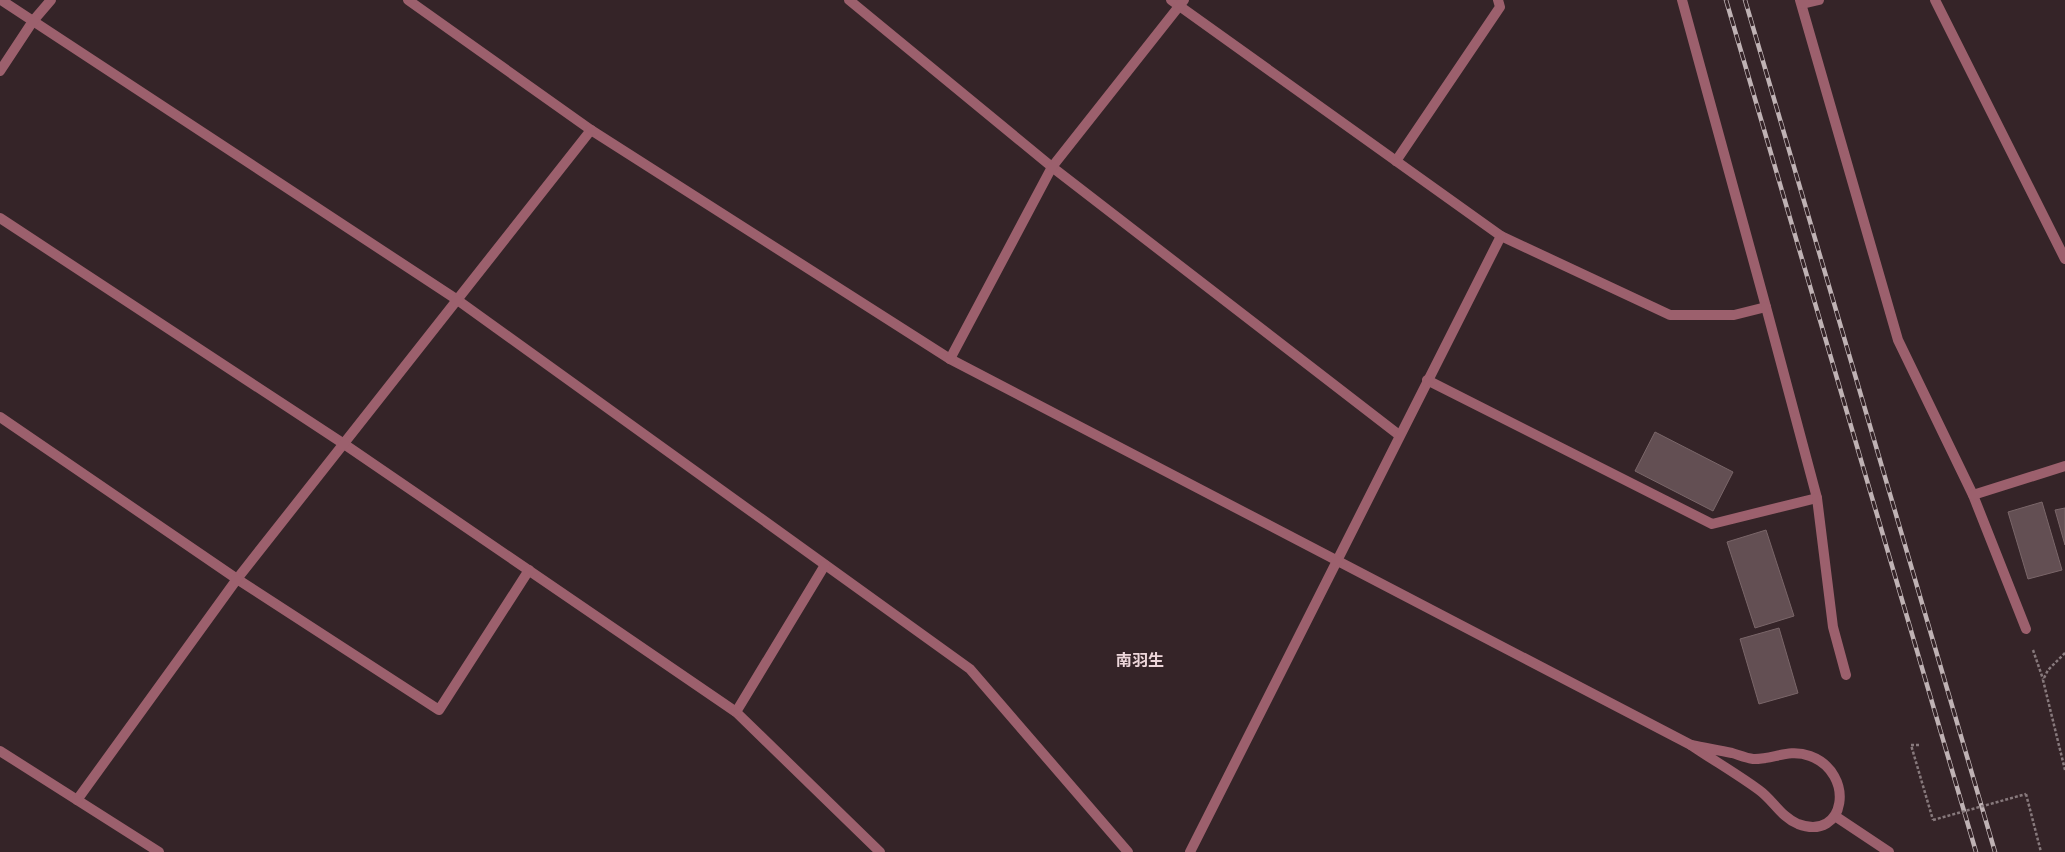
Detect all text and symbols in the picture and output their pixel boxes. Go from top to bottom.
district label: 南羽生 [1116,649,1164,671]

